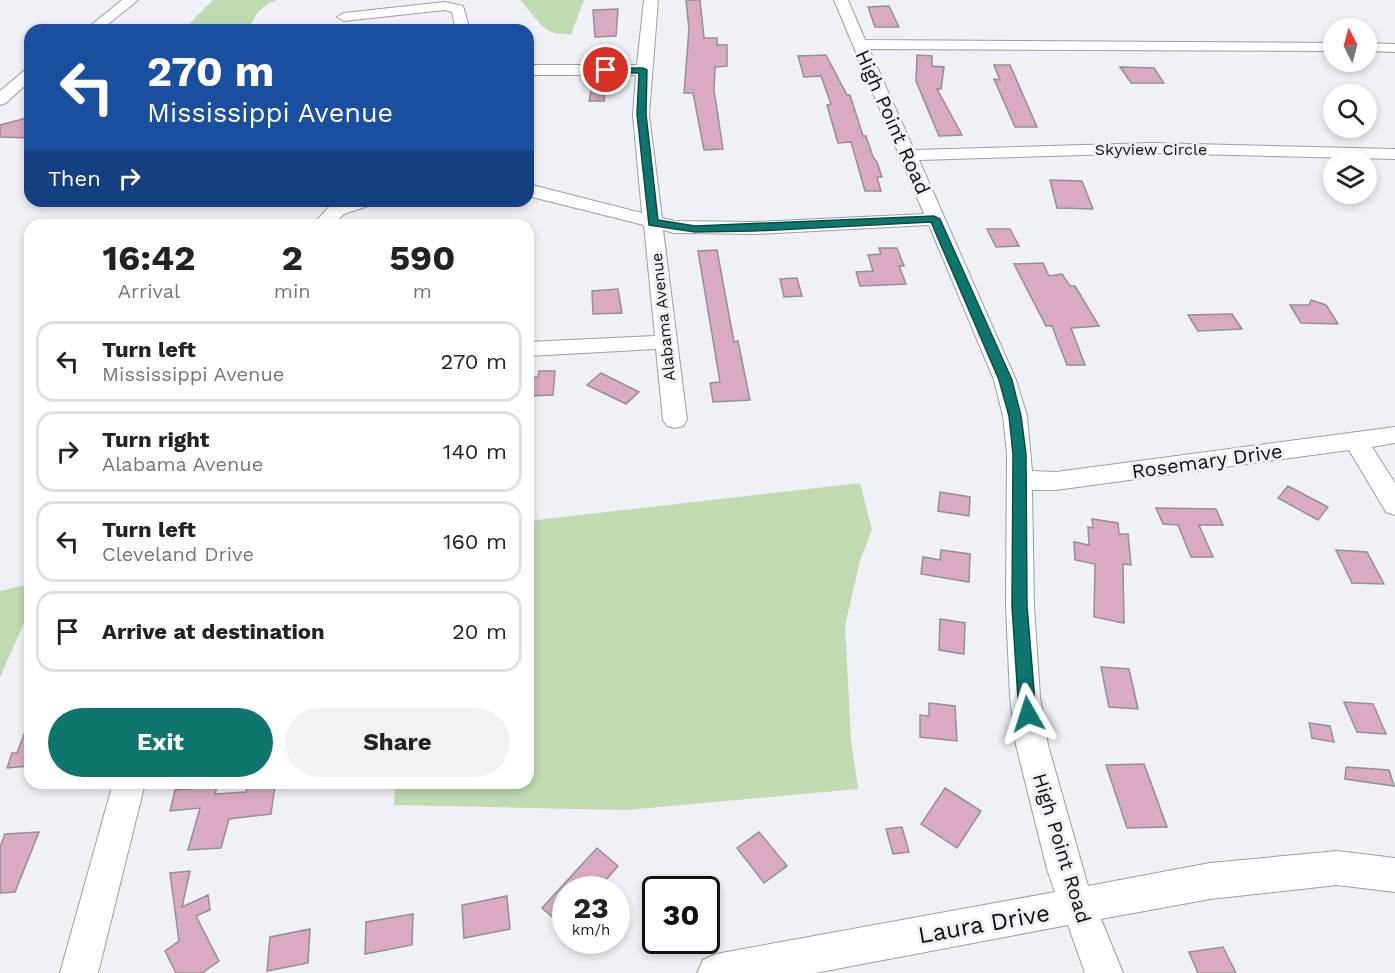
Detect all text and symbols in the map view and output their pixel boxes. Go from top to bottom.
north arrow [1323,18,1377,72]
map controls [1323,18,1377,204]
pin [580,44,631,95]
street label: High Point Road [850,46,936,198]
text: 270 m [147,47,274,96]
icon: left [48,48,126,126]
icon: arrive [589,53,622,86]
button: search [1323,84,1377,138]
text: Mississippi Avenue [147,97,393,129]
street label: Skyview Circle [1095,140,1207,159]
button: layers [1323,150,1377,204]
icon: right [113,162,146,195]
text: Then [48,166,101,191]
text: 16:42 [103,237,195,279]
text: 2 [282,237,303,279]
text: 590 [389,237,455,279]
street label: Alabama Avenue [647,252,679,382]
text: Arrival [118,279,180,303]
text: min [274,279,311,303]
text: m [413,279,432,303]
text: Turn left [102,337,196,362]
icon: left [51,345,84,378]
text: 270 m [441,349,507,374]
text: Mississippi Avenue [102,362,284,386]
text: Turn right [102,427,209,452]
icon: right [51,435,84,468]
text: 140 m [443,439,507,464]
street label: Rosemary Drive [1130,439,1284,483]
text: Alabama Avenue [102,452,263,476]
text: Turn left [102,517,196,542]
icon: left [51,525,84,558]
text: 160 m [443,529,507,554]
text: Cleveland Drive [102,542,254,566]
icon: arrive [51,615,84,648]
text: Arrive at destination [102,619,325,644]
text: 20 m [452,619,507,644]
position arrow [996,682,1060,746]
button: Exit [48,708,273,777]
button: Share [285,708,510,777]
street label: High Point Road [1028,770,1096,926]
speed limit sign: 30 [642,876,720,954]
text: 23 [573,890,609,925]
street label: Laura Drive [916,899,1052,949]
text: km/h [572,921,610,939]

